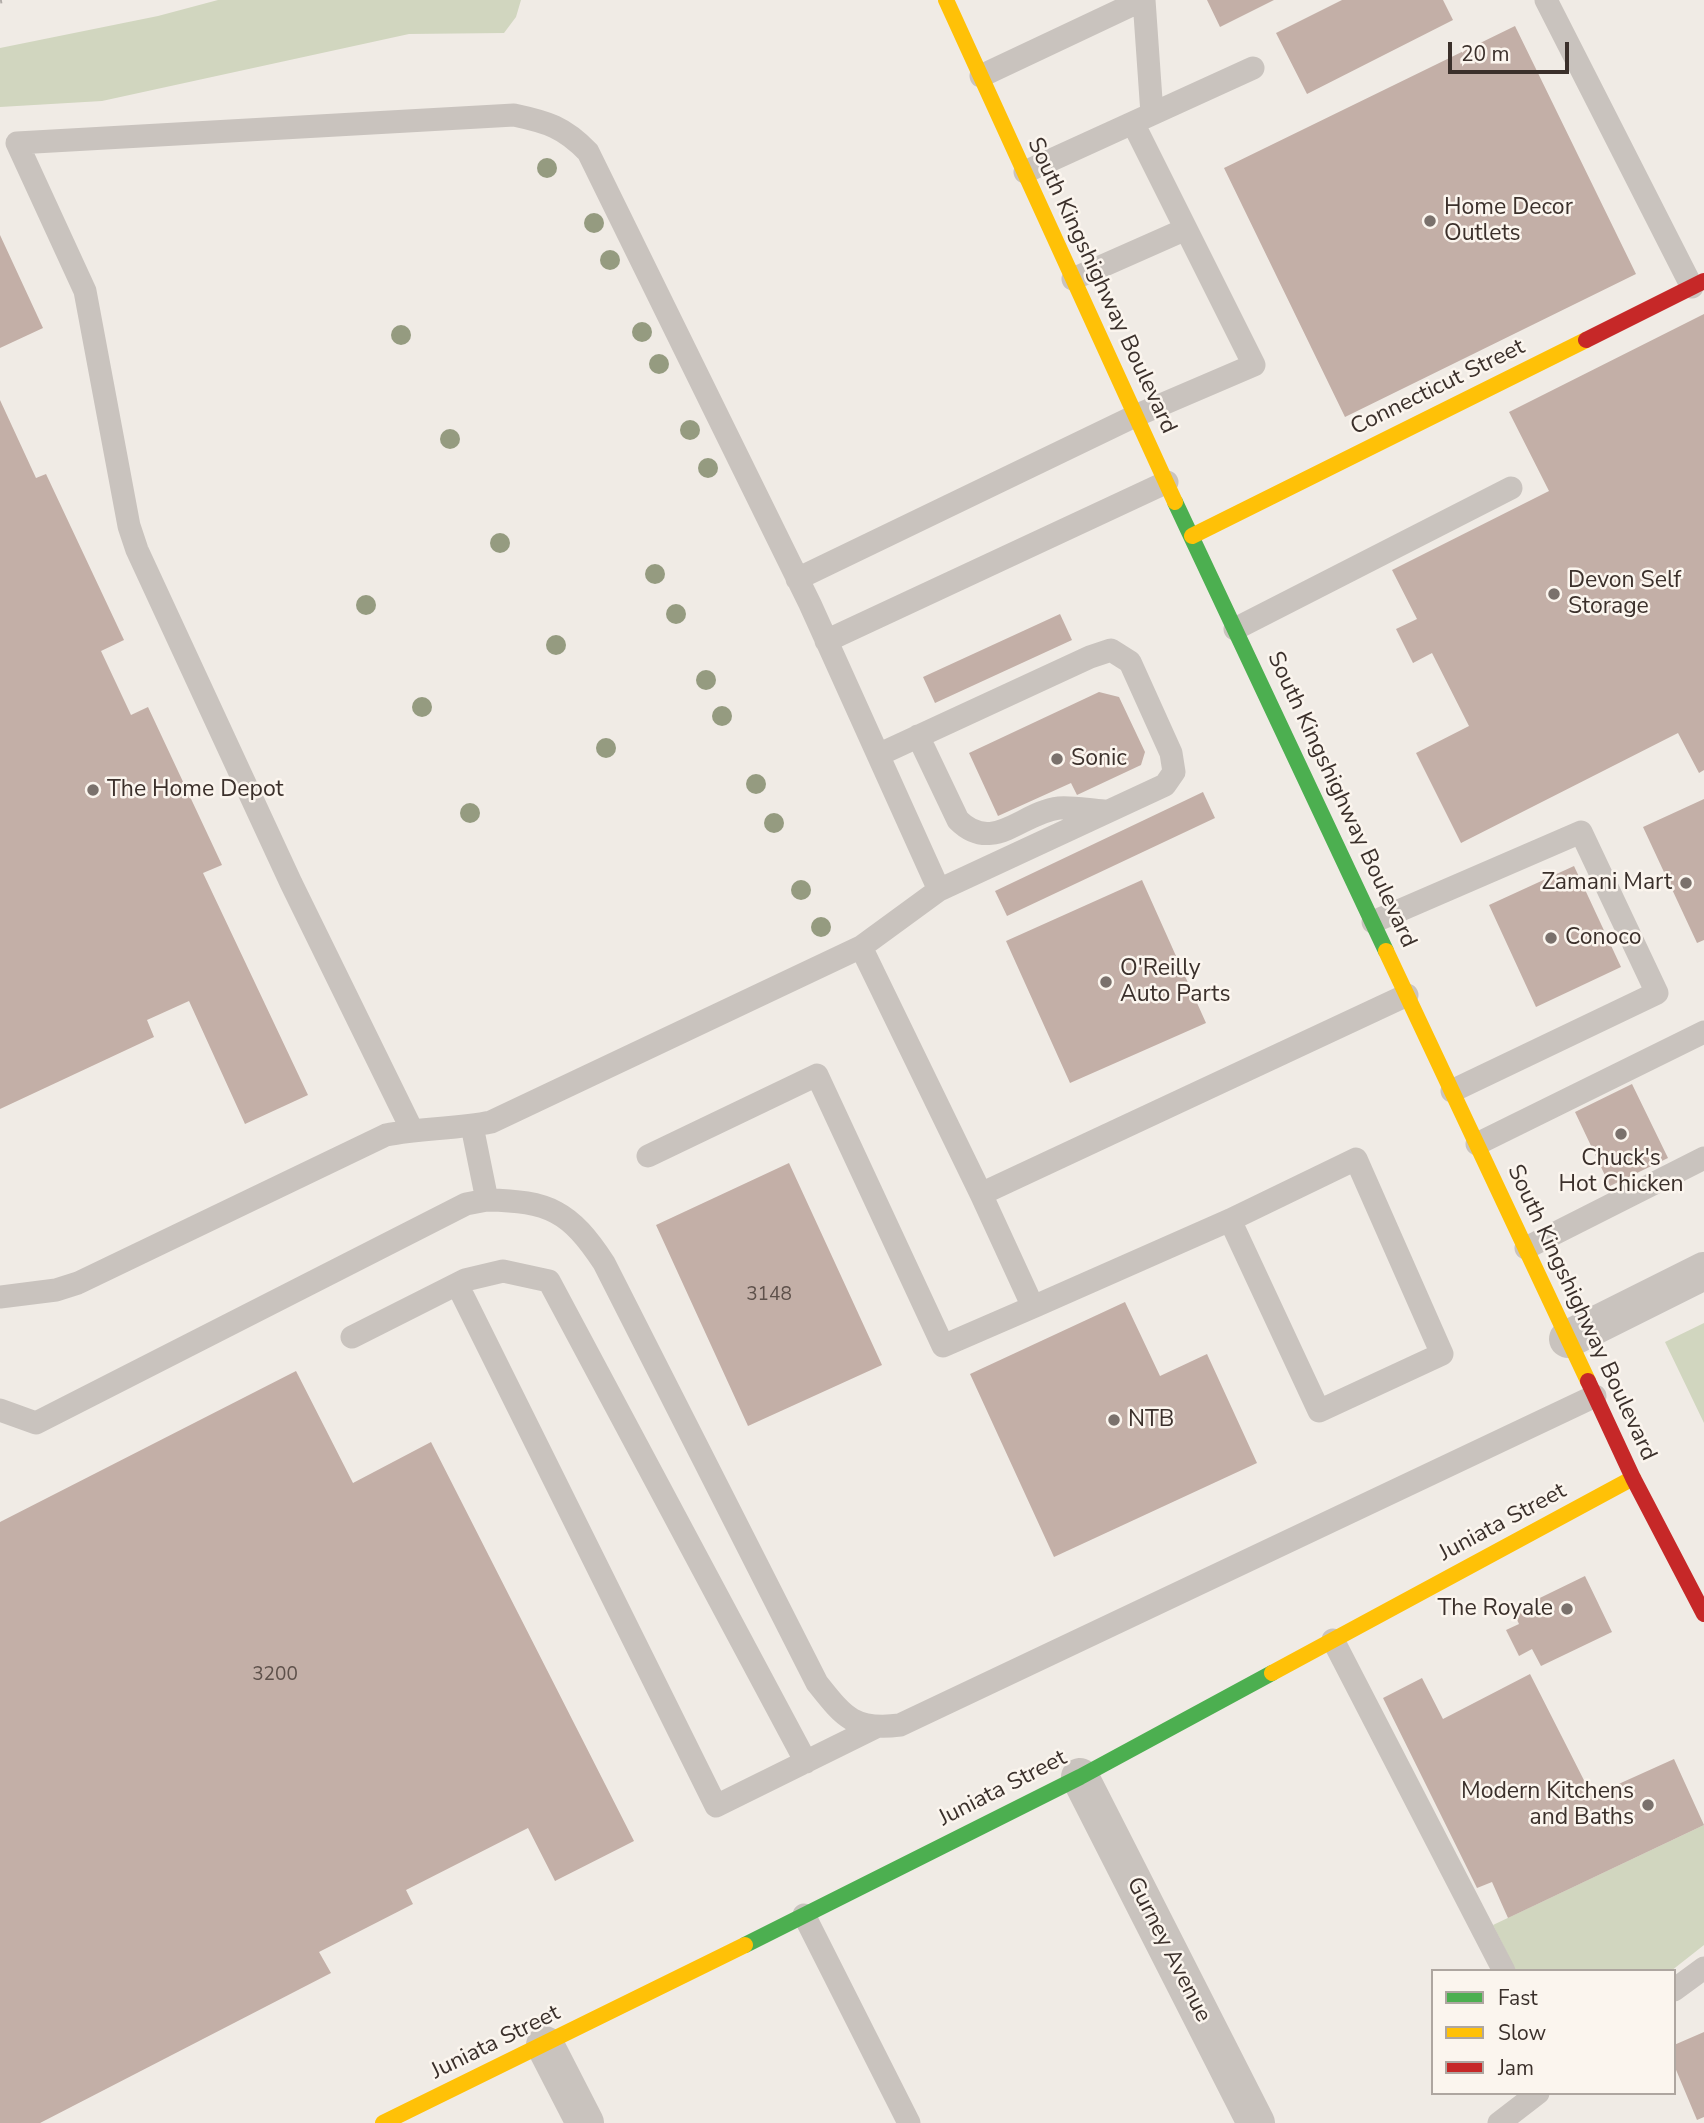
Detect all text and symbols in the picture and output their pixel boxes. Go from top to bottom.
scale bar [1452,28,1573,72]
text: 20 m [1461,40,1510,68]
street label: South Kingshighway Boulevard [1020,134,1182,438]
place label: Home Decor Outlets [1444,194,1573,248]
marker: Home Decor Outlets [1422,213,1438,229]
street label: Connecticut Street [1347,334,1529,442]
place label: Devon Self Storage [1568,567,1681,621]
marker: Devon Self Storage [1546,586,1562,602]
street label: South Kingshighway Boulevard [1260,648,1422,952]
place label: Sonic [1071,745,1127,773]
marker: Sonic [1049,751,1065,767]
place label: The Home Depot [107,776,284,804]
marker: The Home Depot [85,782,101,798]
place label: Zamani Mart [1542,869,1672,897]
marker: Zamani Mart [1678,875,1694,891]
place label: Conoco [1565,924,1642,952]
marker: Conoco [1543,930,1559,946]
place label: O'Reilly Auto Parts [1120,955,1230,1009]
marker: O'Reilly Auto Parts [1098,974,1114,990]
marker: Chuck's Hot Chicken [1613,1126,1629,1142]
place label: Chuck's Hot Chicken [1558,1145,1684,1199]
street label: South Kingshighway Boulevard [1500,1161,1662,1465]
house number: 3148 [746,1284,792,1306]
place label: NTB [1128,1406,1174,1434]
marker: NTB [1106,1412,1122,1428]
street label: Juniata Street [1435,1478,1571,1568]
place label: The Royale [1437,1595,1553,1623]
marker: The Royale [1559,1601,1575,1617]
house number: 3200 [252,1664,298,1686]
street label: Juniata Street [934,1745,1072,1833]
place label: Modern Kitchens and Baths [1461,1778,1634,1832]
marker: Modern Kitchens and Baths [1640,1797,1656,1813]
street label: Gurney Avenue [1120,1873,1216,2027]
legend [1431,1969,1676,2095]
text: Fast [1498,1984,1538,2012]
street label: Juniata Street [427,2000,565,2086]
text: Slow [1498,2019,1546,2047]
text: Jam [1498,2054,1534,2082]

